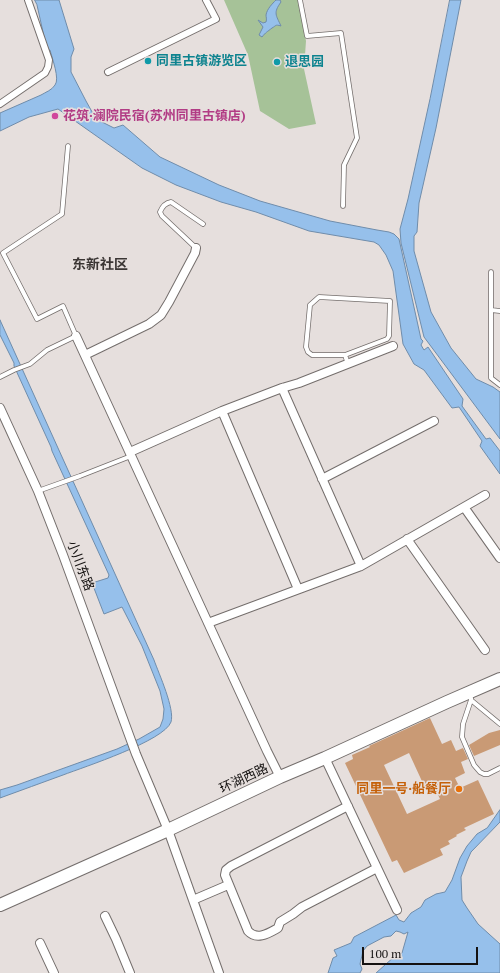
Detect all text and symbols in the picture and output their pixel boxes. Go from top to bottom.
place label: 同里古镇游览区 [156,53,247,69]
place label: 退思园 [285,54,324,70]
marker: 同里古镇游览区 [143,56,153,66]
marker: 退思园 [272,57,282,67]
place label: 花筑·澜院民宿(苏州同里古镇店) [63,108,246,124]
marker: 花筑·澜院民宿(苏州同里古镇店) [50,111,60,121]
district label: 东新社区 [72,257,128,273]
street label: 小川东路 [63,539,97,593]
street label: 环湖西路 [217,761,271,797]
place label: 同里一号·船餐厅 [356,781,451,797]
marker: 同里一号·船餐厅 [454,784,464,794]
scale bar [364,939,480,965]
text: 100 m [369,946,401,961]

